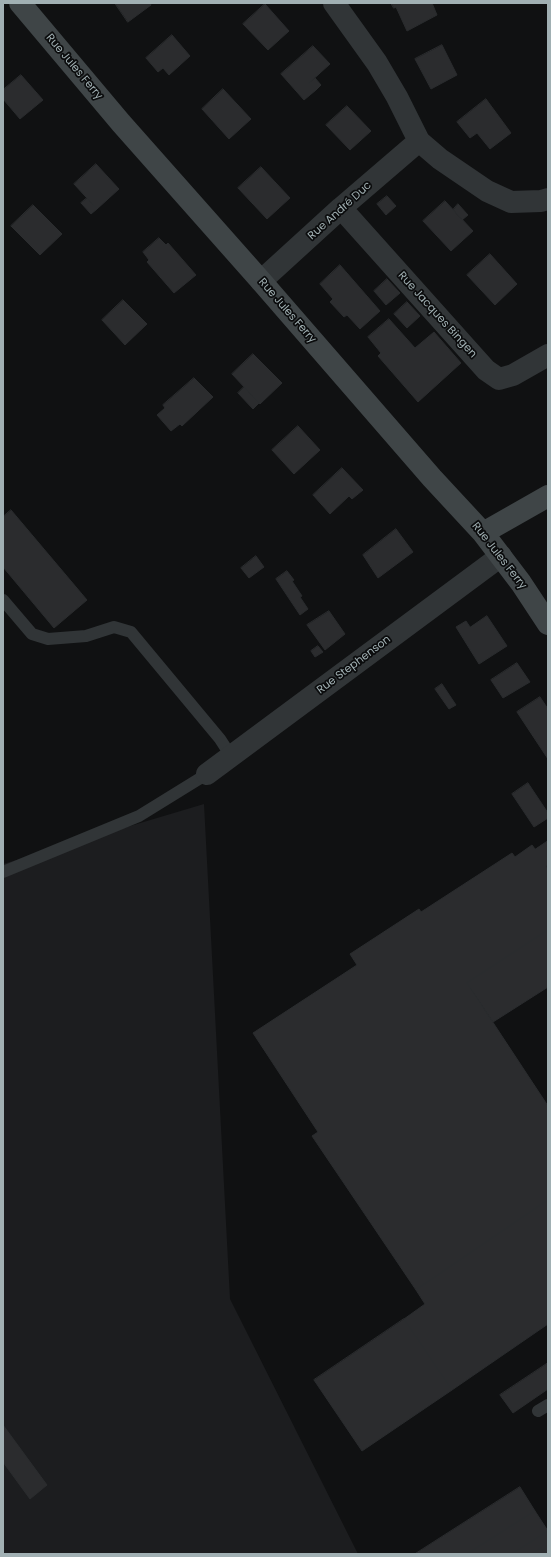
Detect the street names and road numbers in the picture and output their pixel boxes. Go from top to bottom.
street label: Rue Jules Ferry [43,32,105,102]
street label: Rue André Duc [306,179,374,243]
street label: Rue Jacques Bingen [395,269,479,361]
street label: Rue Jules Ferry [255,276,319,346]
street label: Rue Jules Ferry [469,520,529,592]
street label: Rue Stephenson [315,633,393,697]

